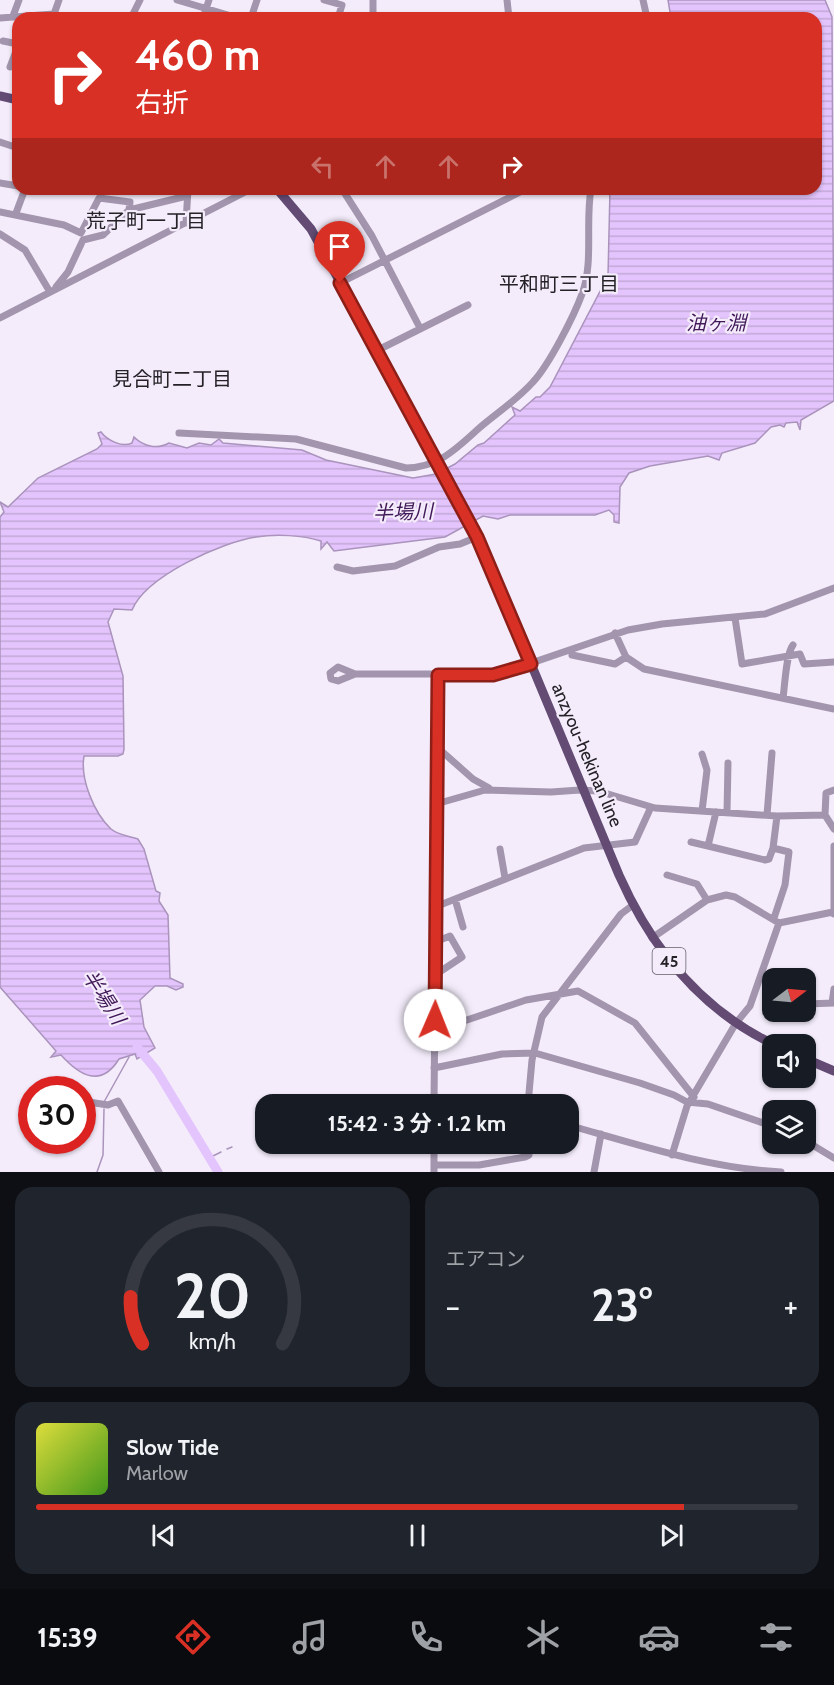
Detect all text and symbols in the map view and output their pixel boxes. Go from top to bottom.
text: 460 m [135,29,260,81]
icon: right [36,36,114,114]
text: 右折 [135,86,189,119]
icon: left [306,150,339,183]
icon: ahead [369,150,402,183]
icon: ahead [432,150,465,183]
icon: right [495,150,528,183]
district label: 荒子町一丁目 [86,209,206,233]
pin [314,221,365,283]
icon: arrive [323,230,356,263]
district label: 平和町三丁目 [499,272,619,296]
water label: 油ヶ淵 [686,311,749,335]
district label: 見合町二丁目 [112,367,232,391]
water label: 半場川 [373,499,435,525]
street label: anzyou-hekinan line [547,680,627,830]
road number: 45 [652,948,686,974]
water label: 半場川 [78,965,131,1030]
north arrow [762,968,816,1022]
map controls [762,968,816,1154]
position arrow [403,988,467,1052]
button: sound [762,1034,816,1088]
speed limit sign: 30 [18,1076,96,1154]
button: layers [762,1100,816,1154]
text: 15:42 · 3 分 · 1.2 km [328,1110,506,1137]
text: エアコン [446,1247,526,1271]
text: 20 [174,1258,251,1334]
text: 23° [591,1278,652,1332]
text: − [446,1286,460,1326]
text: + [783,1286,798,1326]
text: km/h [189,1328,236,1354]
text: Slow Tide [126,1434,219,1461]
text: Marlow [126,1461,188,1485]
icon: previous [147,1519,180,1552]
icon: pause [401,1519,434,1552]
icon: next [655,1519,688,1552]
icon: directions [172,1616,214,1658]
icon: music [289,1616,331,1658]
icon: phone [405,1616,447,1658]
icon: climate [522,1616,564,1658]
icon: car [638,1616,680,1658]
icon: filters [755,1616,797,1658]
text: 15:39 [37,1621,97,1654]

